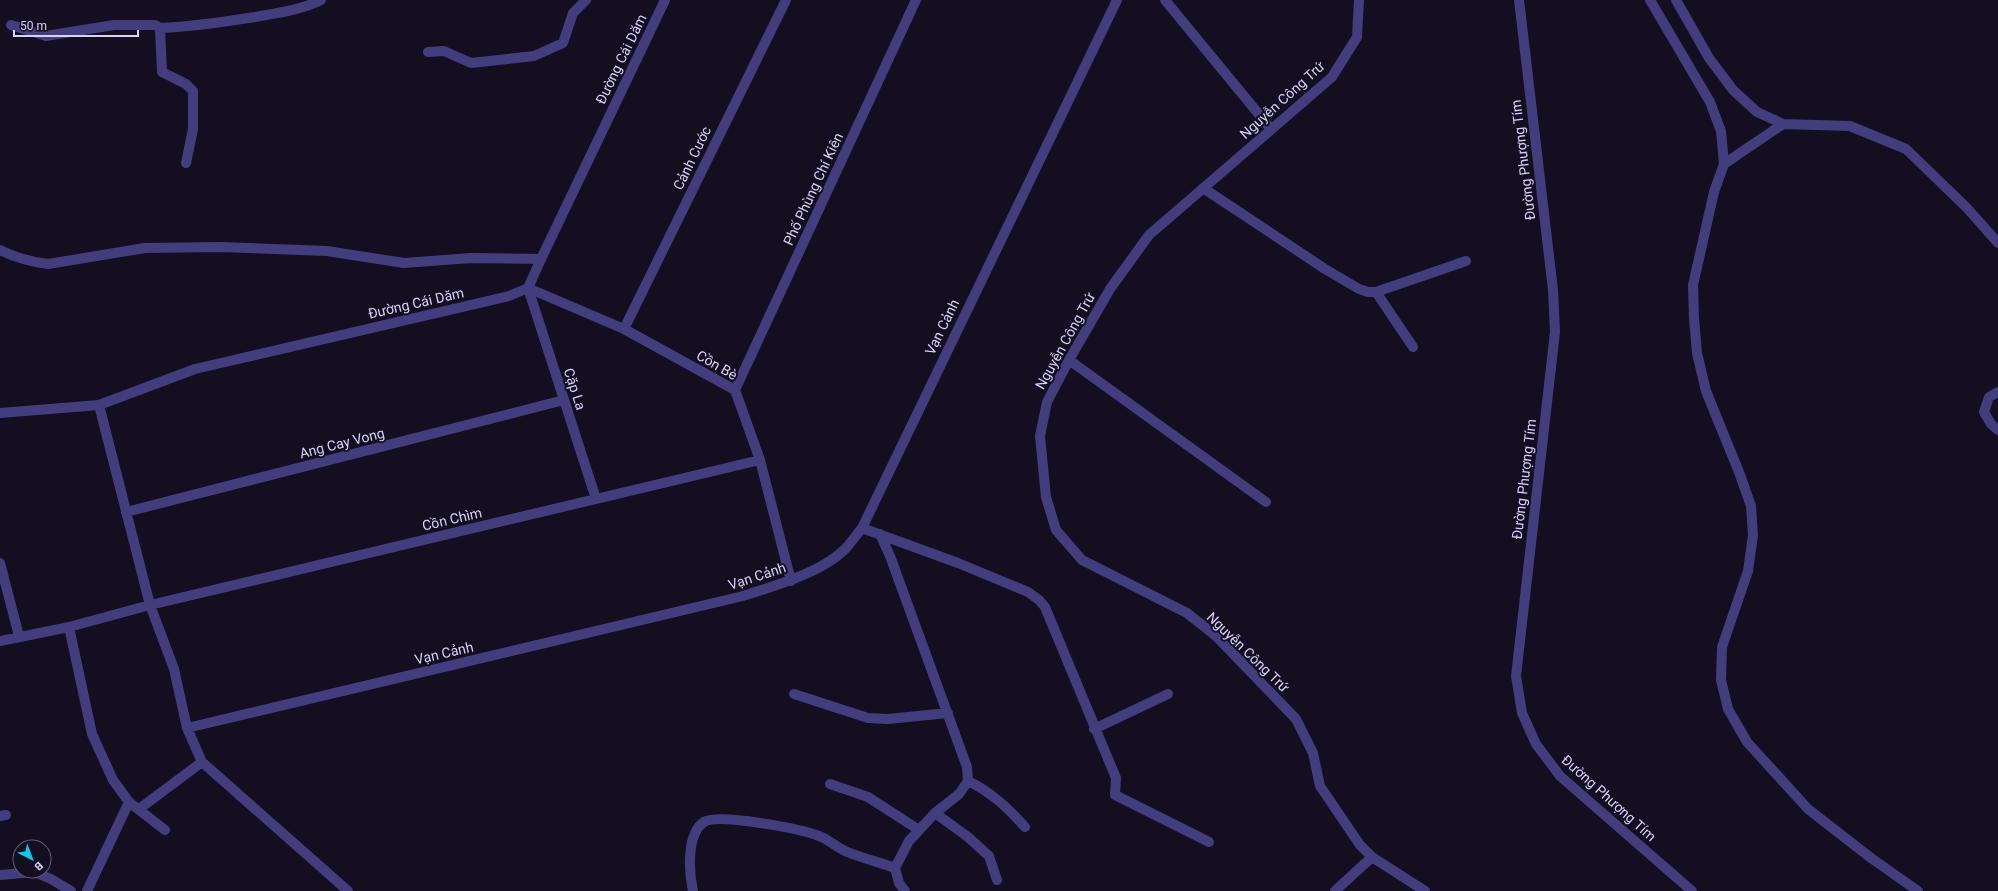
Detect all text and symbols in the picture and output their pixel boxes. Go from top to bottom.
scale bar [14,12,138,38]
street label: Đường Cái Dăm [592,12,650,106]
text: 50 m [20,19,47,33]
street label: Nguyễn Công Trứ [1237,58,1328,142]
street label: Đường Phượng Tím [1508,99,1538,221]
street label: Cảnh Cước [670,124,714,192]
street label: Phố Phùng Chí Kiên [780,130,846,248]
street label: Đường Cái Dăm [367,284,465,322]
street label: Nguyễn Công Trứ [1032,290,1098,392]
street label: Vạn Cảnh [922,297,962,357]
street label: Cồn Bè [694,347,740,383]
street label: Cặp La [561,366,589,412]
street label: Đường Phượng Tím [1509,418,1539,540]
street label: Ang Cay Vong [298,425,386,461]
street label: Cồn Chìm [421,504,483,534]
street label: Vạn Cảnh [726,559,788,593]
street label: Nguyễn Công Trứ [1204,609,1293,695]
street label: Vạn Cảnh [413,639,475,667]
street label: Đường Phượng Tím [1559,751,1659,845]
north arrow [12,839,52,879]
text: B [31,859,45,873]

